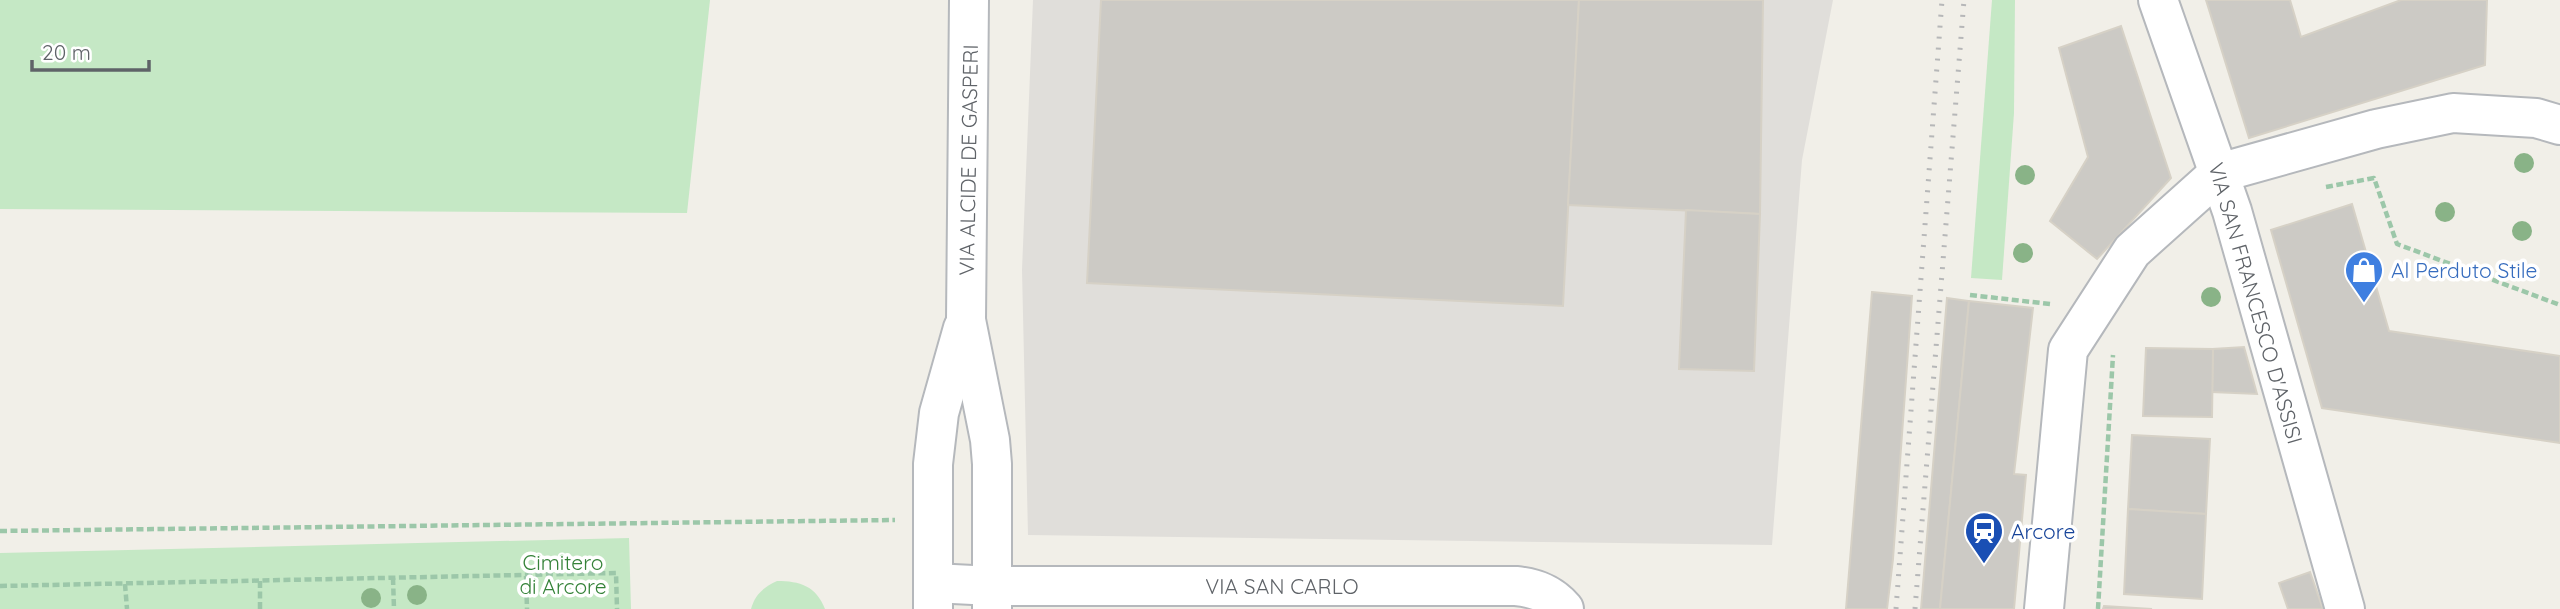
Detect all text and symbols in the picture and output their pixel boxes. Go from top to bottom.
scale bar [32,28,149,72]
text: 20 m [42,39,91,65]
street label: VIA ALCIDE DE GASPERI [953,44,983,276]
street label: VIA SAN FRANCESCO D'ASSISI [2203,159,2309,447]
shop icon: Al Perduto Stile [2343,249,2385,304]
place label: Al Perduto Stile [2391,257,2537,283]
station icon: Arcore [1963,510,2005,565]
place label: Arcore [2011,518,2075,544]
park label: Cimitero di Arcore [519,549,607,599]
street label: VIA SAN CARLO [1205,573,1359,599]

